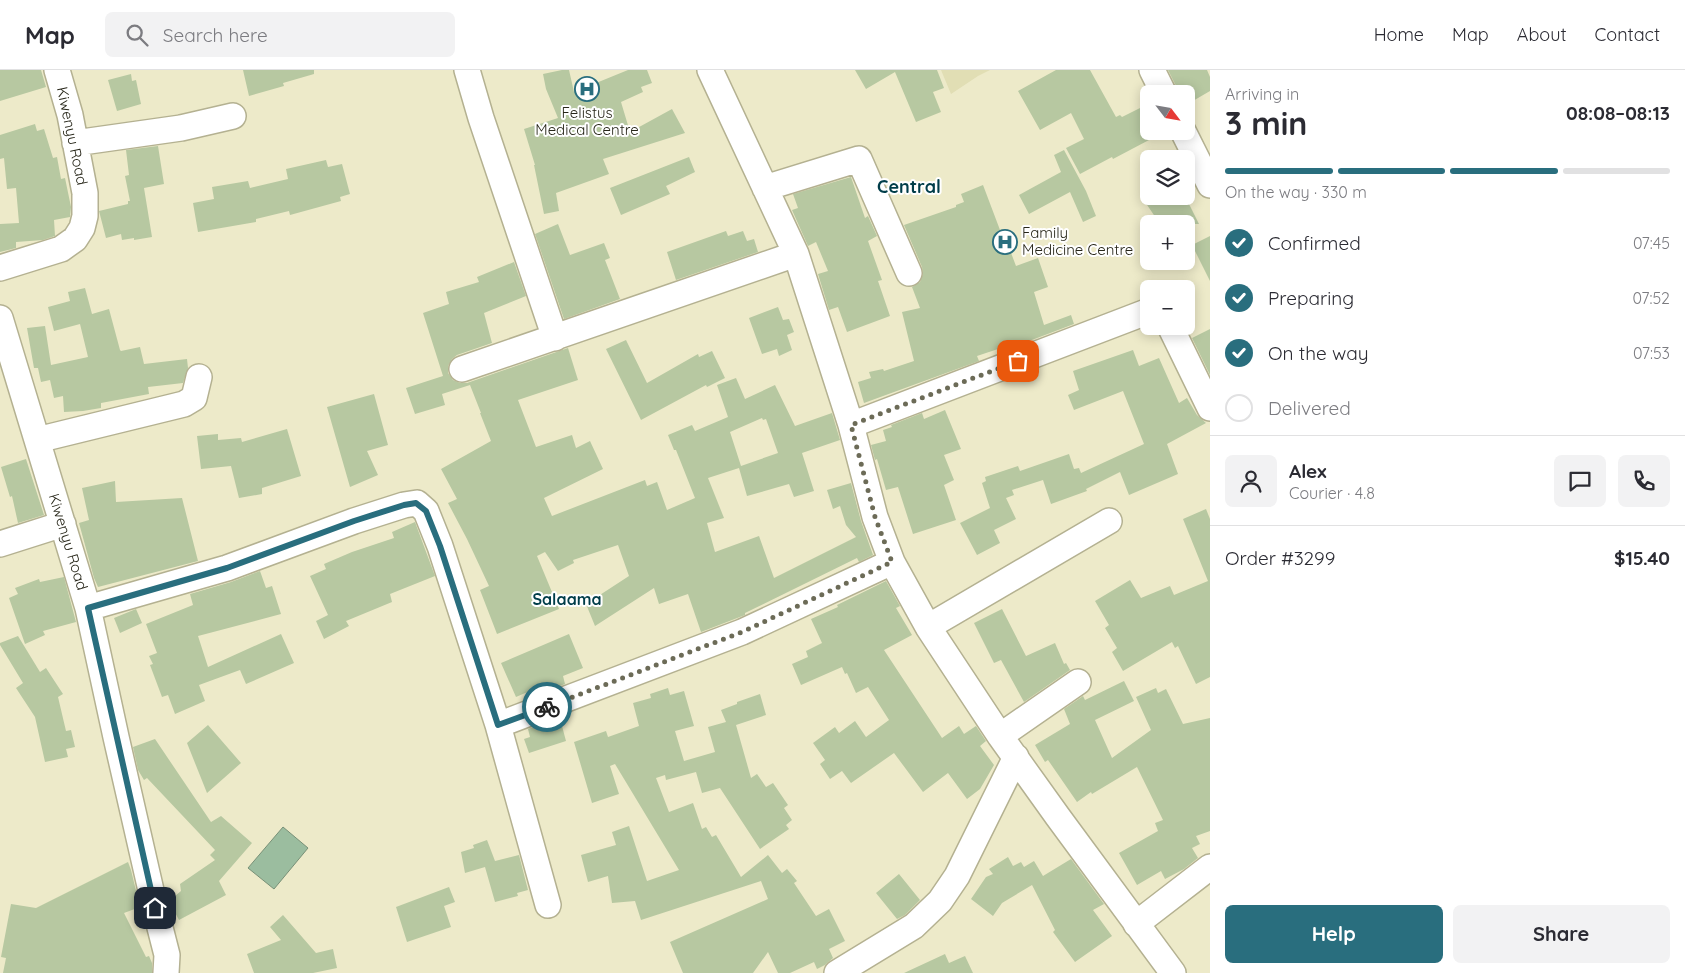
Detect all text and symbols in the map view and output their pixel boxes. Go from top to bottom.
search box [105,12,455,57]
text: Map [25,20,75,50]
icon: search [123,21,151,49]
text: Search here [163,23,268,47]
text: Home [1374,23,1424,46]
text: Map [1452,23,1489,46]
text: About [1517,23,1567,46]
text: Contact [1595,23,1660,46]
hospital icon: Felistus Medical Centre [574,76,600,102]
text: Arriving in [1225,84,1299,104]
street label: Kiwenyu Road [53,85,92,187]
north arrow [1140,85,1195,140]
map controls [1140,85,1195,335]
text: 08:08–08:13 [1566,101,1670,125]
place label: Felistus Medical Centre [535,103,639,139]
text: 3 min [1225,103,1307,143]
button: layers [1140,150,1195,205]
district label: Central [877,175,941,198]
text: On the way · 330 m [1225,182,1367,202]
button: + [1140,215,1195,270]
place label: Family Medicine Centre [1022,223,1133,259]
hospital icon: Family Medicine Centre [992,229,1018,255]
icon: check [1225,229,1253,257]
text: Confirmed [1268,231,1361,255]
text: 07:45 [1633,233,1670,253]
button: − [1140,280,1195,335]
icon: check [1225,284,1253,312]
text: Preparing [1268,286,1354,310]
text: 07:52 [1633,288,1670,308]
icon: check [1225,339,1253,367]
pin [997,340,1039,382]
text: On the way [1268,341,1369,365]
text: 07:53 [1633,343,1670,363]
icon: bag [1004,347,1032,375]
text: Delivered [1268,396,1351,420]
button: person [1225,455,1277,507]
button: chat [1554,455,1606,507]
button: phone [1618,455,1670,507]
text: Alex [1289,459,1327,483]
text: Courier · 4.8 [1289,483,1375,503]
street label: Kiwenyu Road [45,491,92,592]
text: Order #3299 [1225,546,1335,570]
text: $15.40 [1614,546,1670,570]
district label: Salaama [533,589,601,609]
courier [522,682,572,732]
icon: bike [533,693,561,721]
pin [134,887,176,929]
icon: home [141,894,169,922]
button: Help [1225,905,1443,963]
button: Share [1453,905,1670,963]

